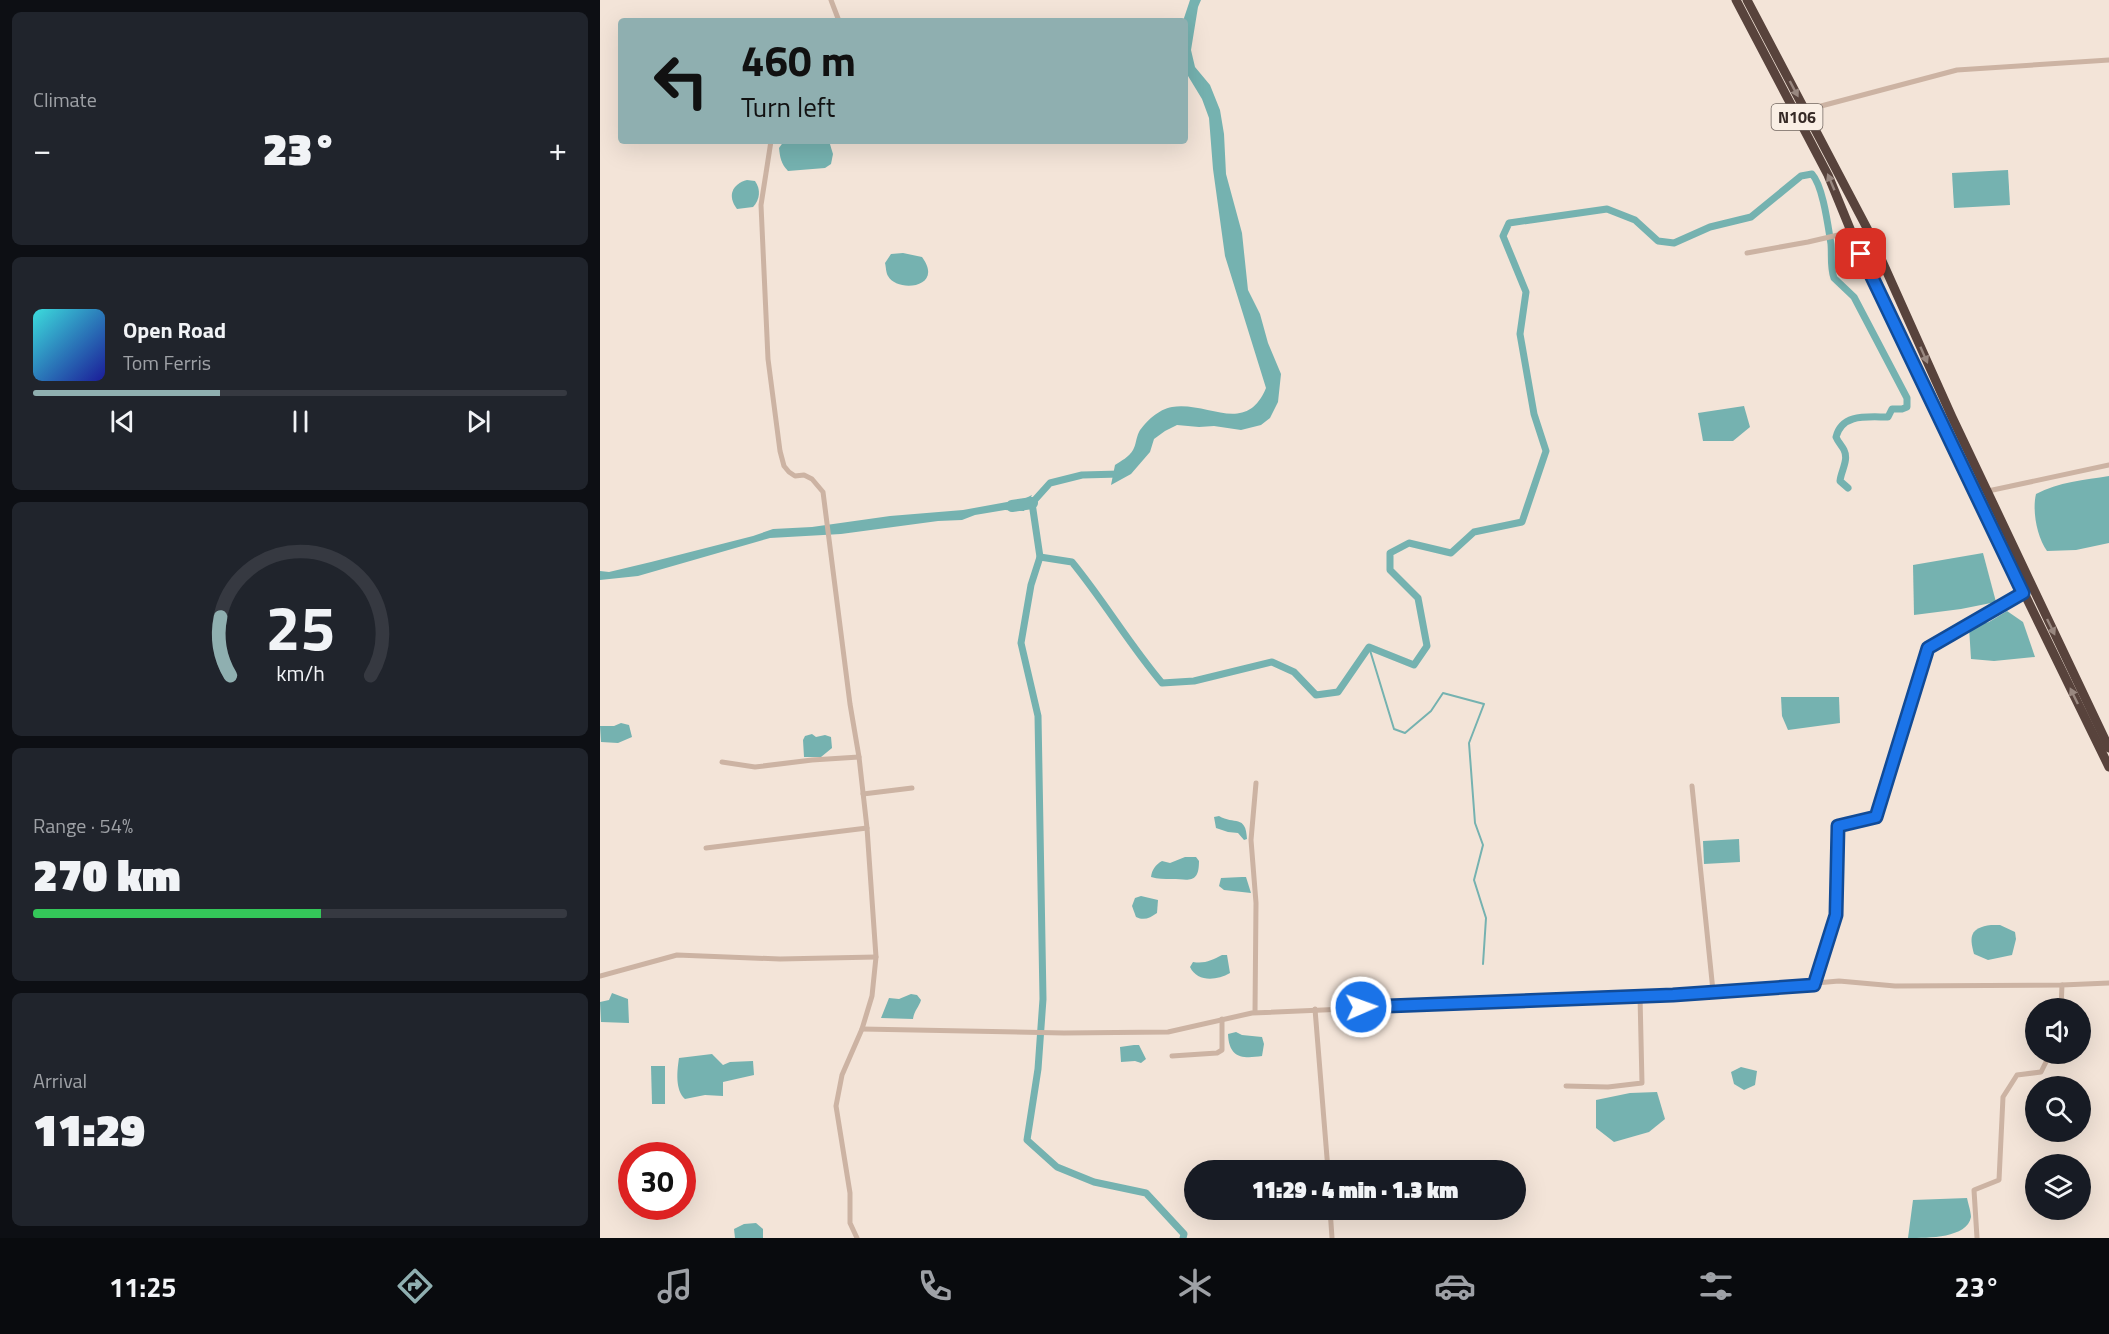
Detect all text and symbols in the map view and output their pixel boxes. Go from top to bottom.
text: 460 m [741,28,856,92]
icon: left [642,42,720,120]
one-way arrow [1789,81,1799,98]
text: Climate [33,84,97,115]
text: Turn left [741,86,835,127]
road number: N106 [1772,104,1822,130]
text: 23° [263,114,337,182]
text: − [33,124,51,174]
text: + [549,124,567,174]
one-way arrow [1826,172,1836,190]
pin [1835,228,1886,279]
icon: arrive [1844,237,1877,270]
text: Open Road [123,313,226,347]
text: Tom Ferris [123,347,211,378]
one-way arrow [1919,347,1929,365]
icon: previous [106,405,139,438]
icon: pause [284,405,317,438]
icon: next [462,405,495,438]
text: 25 [265,579,335,674]
one-way arrow [2046,618,2056,636]
text: km/h [276,657,324,689]
one-way arrow [2069,688,2079,705]
text: Range · 54% [33,810,133,841]
text: 270 km [33,840,181,908]
position arrow [1329,975,1393,1039]
map controls [2025,998,2091,1220]
button: sound [2025,998,2091,1064]
text: Arrival [33,1065,87,1096]
button: search [2025,1076,2091,1142]
text: 11:29 [33,1095,145,1163]
speed limit sign: 30 [618,1142,696,1220]
button: layers [2025,1154,2091,1220]
text: 11:29 · 4 min · 1.3 km [1252,1173,1458,1207]
icon: directions [394,1265,436,1307]
icon: music [654,1265,696,1307]
icon: phone [914,1265,956,1307]
icon: climate [1174,1265,1216,1307]
icon: car [1434,1265,1476,1307]
icon: filters [1695,1265,1737,1307]
text: 11:25 [109,1266,176,1307]
text: 23° [1955,1266,2000,1307]

